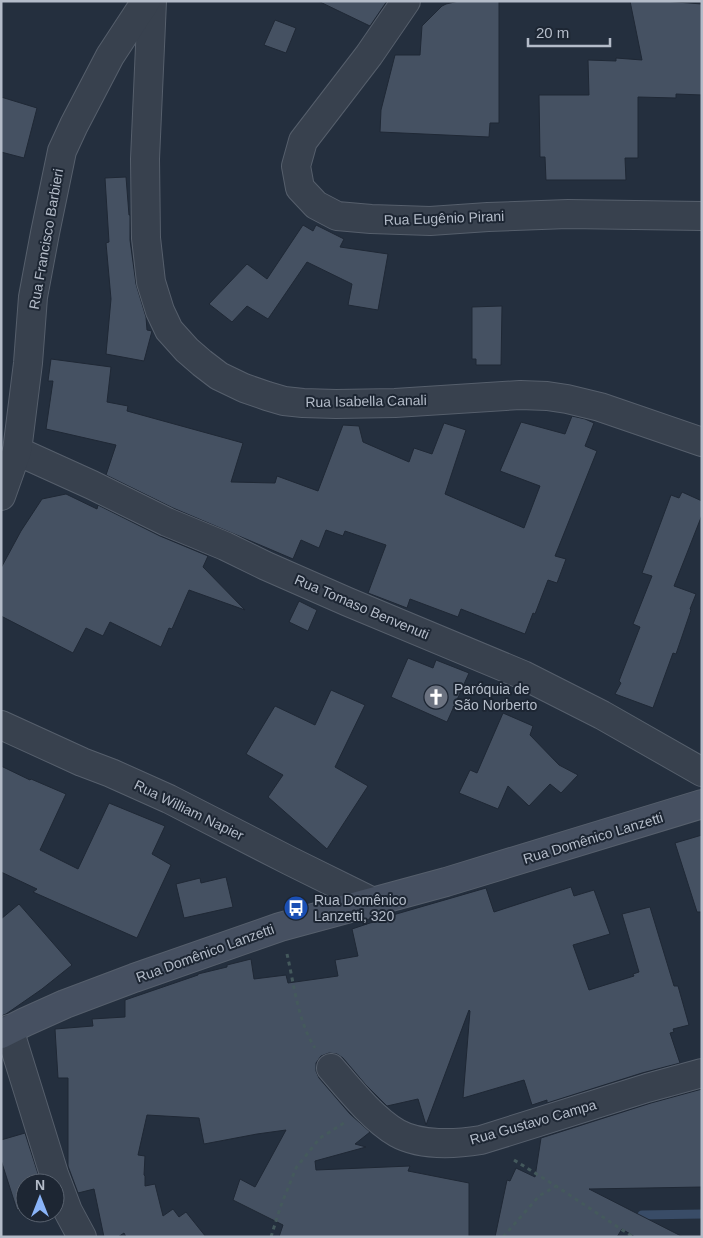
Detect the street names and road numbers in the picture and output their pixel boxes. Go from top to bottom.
street label: Rua Francisco Barbieri [26,167,66,311]
street label: Rua Eugênio Pirani [383,208,505,228]
street label: Rua Isabella Canali [305,392,427,410]
street label: Rua Tomaso Benvenuti [292,571,432,643]
street label: Rua William Napier [132,777,247,844]
street label: Rua Domênico Lanzetti [521,809,665,867]
street label: Rua Domênico Lanzetti [134,921,276,985]
street label: Rua Gustavo Campa [468,1096,598,1148]

